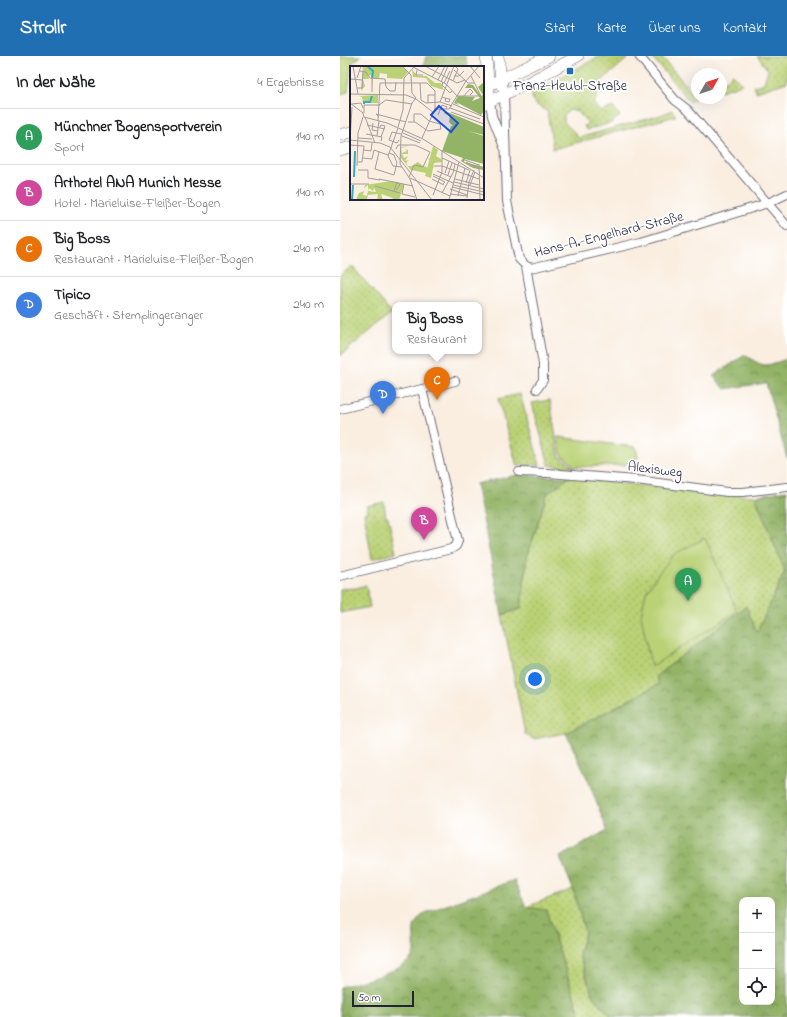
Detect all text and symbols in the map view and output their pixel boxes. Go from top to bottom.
text: Strollr [20,15,66,42]
text: Start [545,18,575,39]
text: Karte [597,18,627,39]
text: Über uns [649,18,701,39]
text: Kontakt [723,18,767,39]
inset map [350,66,484,200]
marker: Franz-Heubl-Straße [565,66,575,76]
north arrow [691,68,727,104]
text: In der Nähe [16,70,95,95]
text: 4 Ergebnisse [257,73,324,92]
place label: Franz-Heubl-Straße [512,76,628,97]
text: Münchner Bogensportverein [54,116,222,138]
text: A [25,127,33,146]
text: 140 m [296,127,324,146]
text: Sport [54,138,85,157]
text: Arthotel ANA Munich Messe [54,172,221,194]
text: B [25,183,33,202]
text: 140 m [296,183,324,202]
text: Hotel · Marieluise-Fleißer-Bogen [54,194,220,213]
street label: Hans-A.-Engelhard-Straße [532,206,687,265]
text: Big Boss [54,228,110,250]
text: C [25,239,33,258]
text: 240 m [293,239,324,258]
text: Restaurant · Marieluise-Fleißer-Bogen [54,250,254,269]
text: Tipico [54,284,91,306]
text: D [24,295,34,314]
text: 240 m [293,295,324,314]
popup [392,302,482,354]
text: Geschäft · Stemplingeranger [54,306,203,325]
text: Big Boss [407,308,463,330]
text: Restaurant [407,330,467,349]
pin: C [424,367,450,400]
pin: D [370,381,396,414]
street label: Alexisweg [626,456,684,485]
pin: B [411,507,437,540]
pin: A [675,568,701,601]
your location [525,669,545,689]
map controls [739,897,775,1005]
button: + [739,897,775,933]
button: − [739,933,775,969]
button: locate [739,969,775,1005]
scale bar [352,989,414,1008]
text: 50 m [358,990,380,1006]

